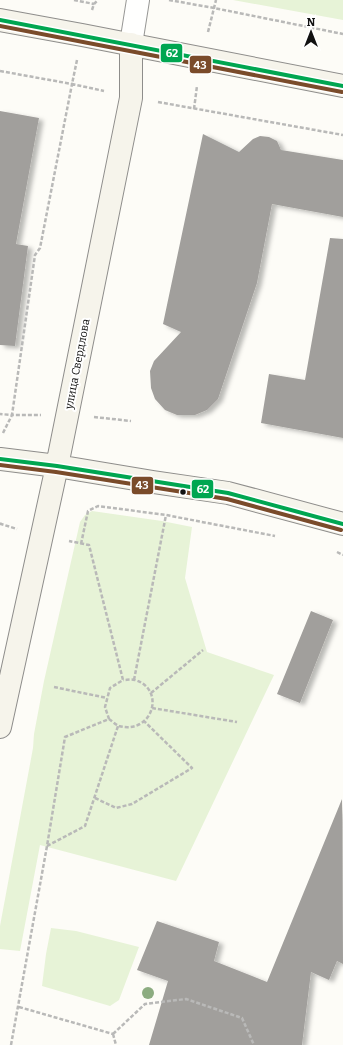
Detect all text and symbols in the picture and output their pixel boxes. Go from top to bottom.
north arrow [291,12,331,52]
text: N [307,16,316,29]
line badge: 62 [160,43,183,63]
text: 62 [166,47,178,60]
line badge: 43 [189,55,212,74]
text: 43 [193,59,207,72]
street label: улица Свердлова [62,318,93,411]
line badge: 43 [131,476,154,495]
text: 43 [135,479,149,492]
line badge: 62 [191,479,214,499]
text: 62 [197,483,209,496]
unlabelled marker [178,487,188,497]

